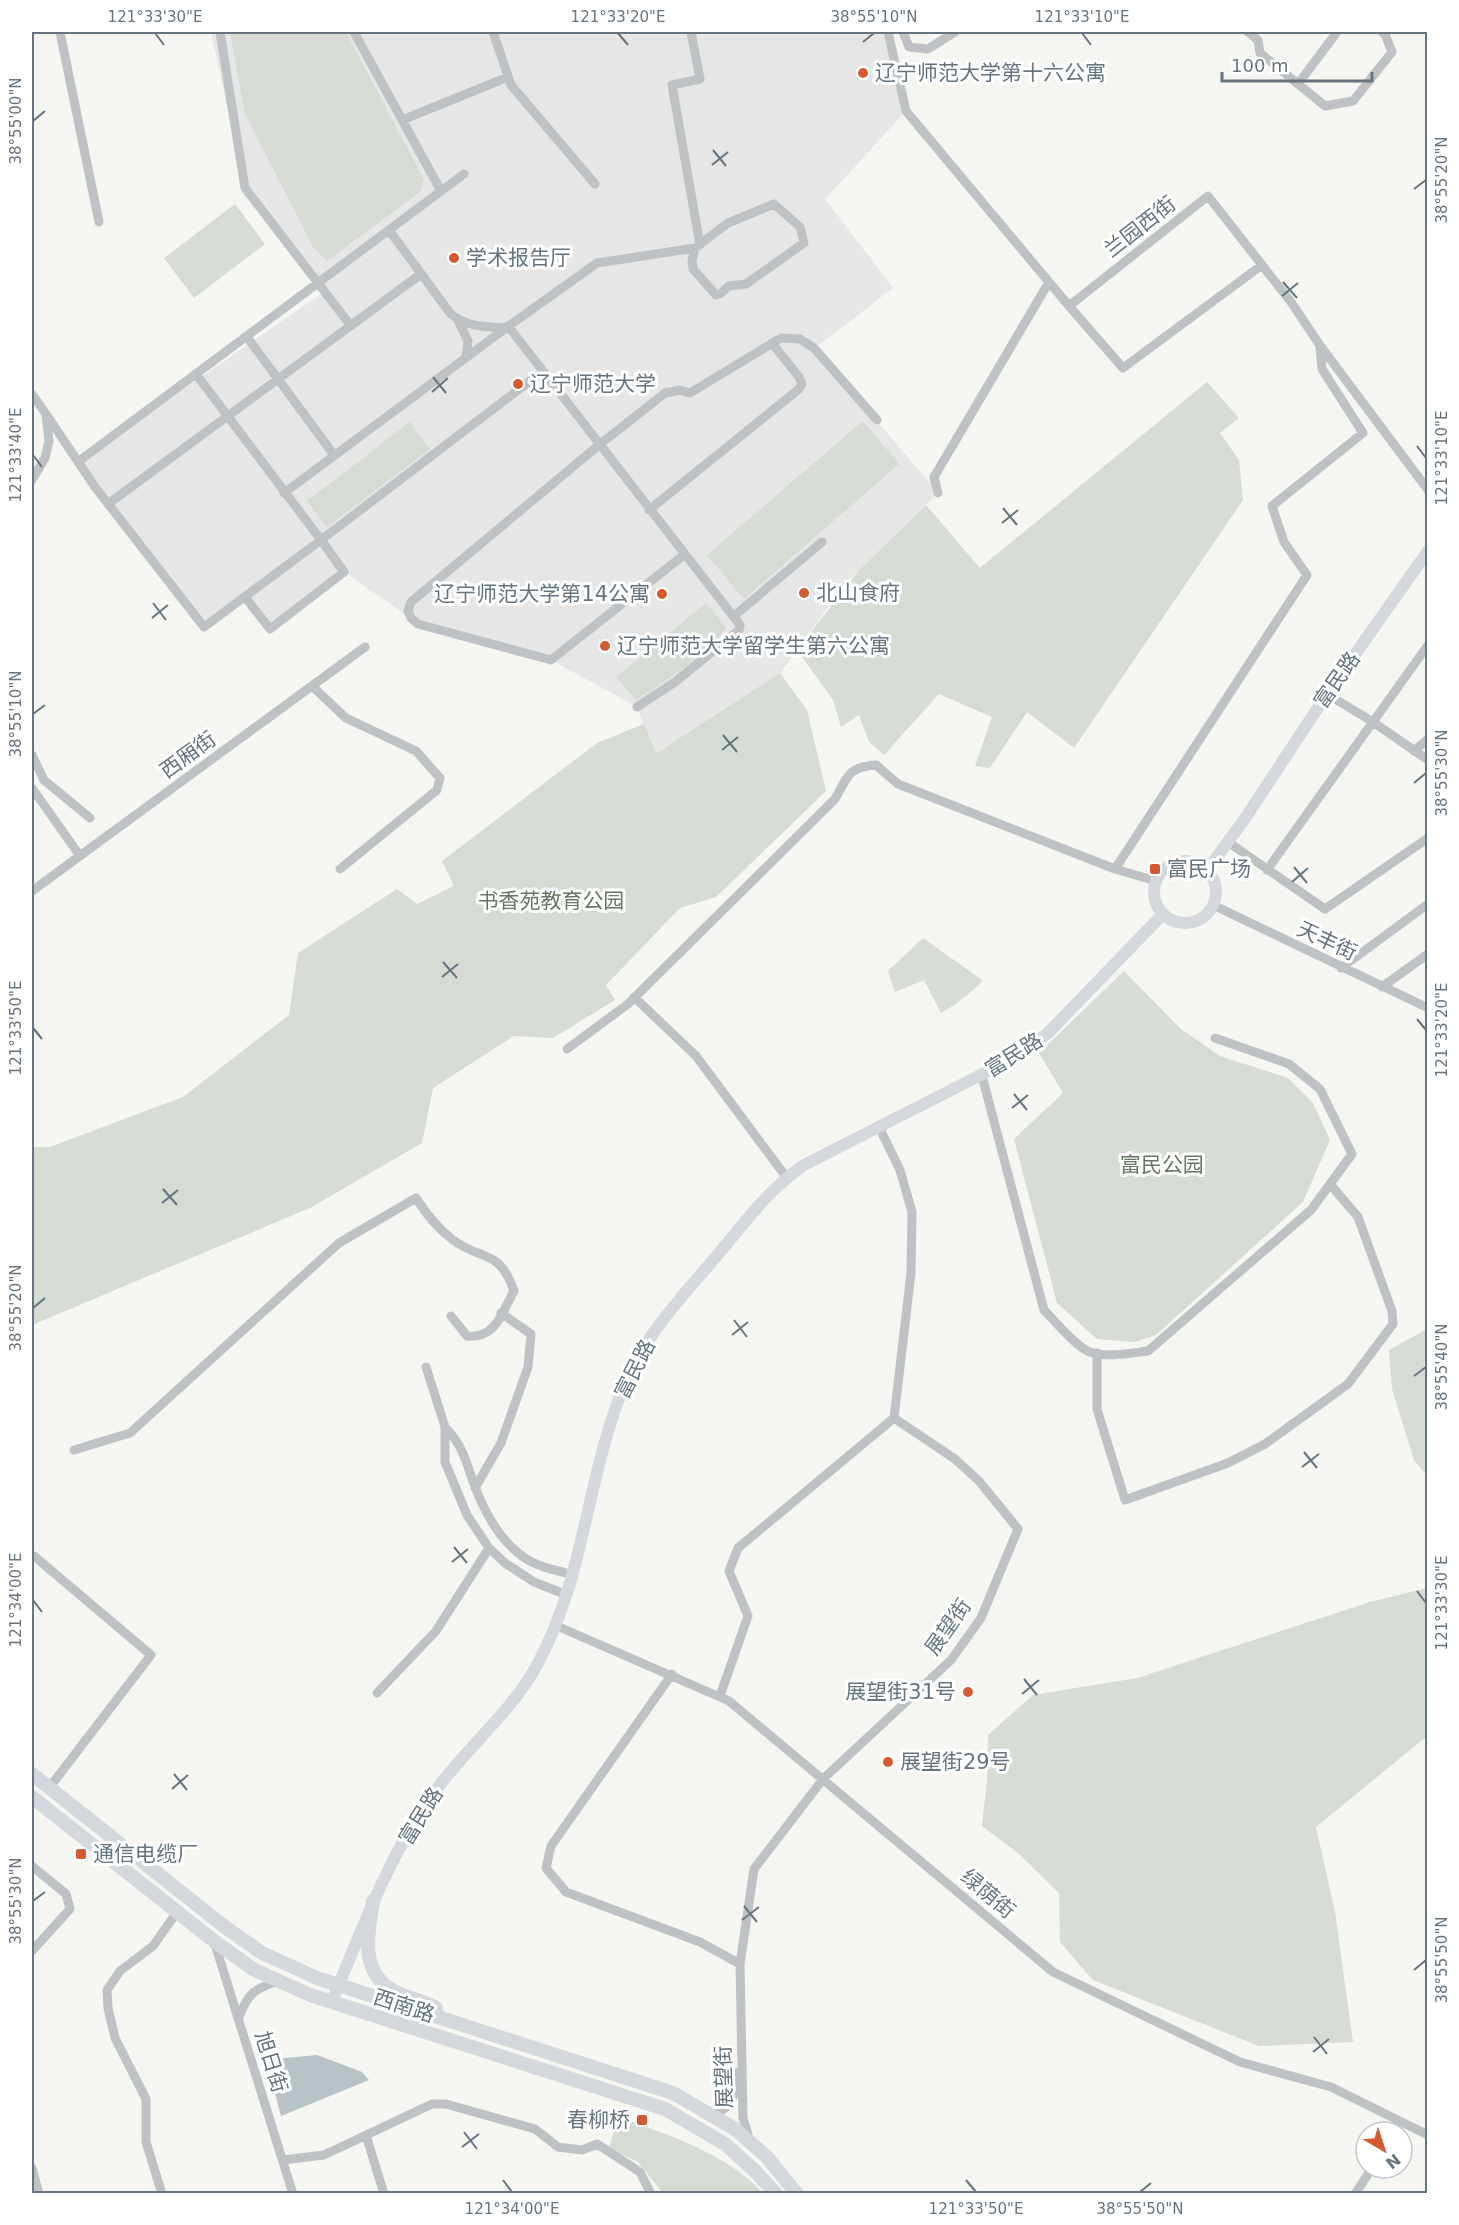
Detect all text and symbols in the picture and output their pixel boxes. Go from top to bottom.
text: 121°33'30"E [108,8,202,26]
text: 121°33'20"E [571,8,665,26]
text: 38°55'10"N [830,8,918,26]
text: 121°33'10"E [1035,8,1129,26]
scale bar [1222,45,1372,83]
text: 100 m [1231,55,1289,76]
place label: 辽宁师范大学第十六公寓 [875,61,1106,85]
marker: 辽宁师范大学第十六公寓 [856,66,870,80]
text: 38°55'00"N [7,77,25,165]
text: 38°55'20"N [1433,136,1451,224]
street label: 兰园西街 [1100,192,1180,262]
place label: 学术报告厅 [466,246,571,270]
marker: 学术报告厅 [447,251,461,265]
place label: 辽宁师范大学 [530,372,656,396]
marker: 辽宁师范大学 [511,377,525,391]
text: 121°33'40"E [7,408,25,502]
text: 121°33'10"E [1433,411,1451,505]
place label: 北山食府 [816,581,900,605]
place label: 辽宁师范大学第14公寓 [434,582,650,606]
marker: 北山食府 [797,586,811,600]
marker: 辽宁师范大学第14公寓 [655,587,669,601]
place label: 辽宁师范大学留学生第六公寓 [617,634,890,658]
marker: 辽宁师范大学留学生第六公寓 [598,639,612,653]
street label: 富民路 [1309,647,1365,713]
text: 38°55'10"N [7,670,25,758]
street label: 西厢街 [155,727,221,783]
text: 38°55'30"N [1433,729,1451,817]
place label: 富民广场 [1167,857,1251,881]
marker: 富民广场 [1148,862,1162,876]
park label: 书香苑教育公园 [478,889,625,913]
street label: 天丰街 [1293,917,1361,965]
text: 121°33'50"E [7,981,25,1075]
text: 121°33'20"E [1433,983,1451,1077]
street label: 富民路 [981,1028,1047,1082]
park label: 富民公园 [1120,1153,1204,1177]
text: 38°55'20"N [7,1264,25,1352]
text: 38°55'40"N [1433,1323,1451,1411]
street label: 富民路 [610,1335,660,1403]
text: 121°34'00"E [7,1553,25,1647]
text: 121°33'30"E [1433,1556,1451,1650]
street label: 展望街 [920,1594,976,1660]
place label: 展望街31号 [845,1680,956,1704]
marker: 展望街31号 [961,1685,975,1699]
place label: 展望街29号 [900,1750,1011,1774]
marker: 展望街29号 [881,1755,895,1769]
street label: 富民路 [394,1783,448,1849]
place label: 通信电缆厂 [93,1842,198,1866]
marker: 通信电缆厂 [74,1847,88,1861]
text: 38°55'30"N [7,1857,25,1945]
street label: 绿荫街 [956,1865,1020,1923]
text: 38°55'50"N [1433,1916,1451,2004]
street label: 西南路 [370,1985,438,2027]
street label: 旭日街 [250,2028,292,2096]
street label: 展望街 [711,2045,737,2109]
place label: 春柳桥 [567,2108,630,2132]
marker: 春柳桥 [635,2113,649,2127]
north arrow [1354,2120,1414,2180]
text: N [1382,2150,1404,2173]
text: 121°34'00"E [465,2200,559,2218]
text: 121°33'50"E [929,2200,1023,2218]
text: 38°55'50"N [1096,2200,1184,2218]

